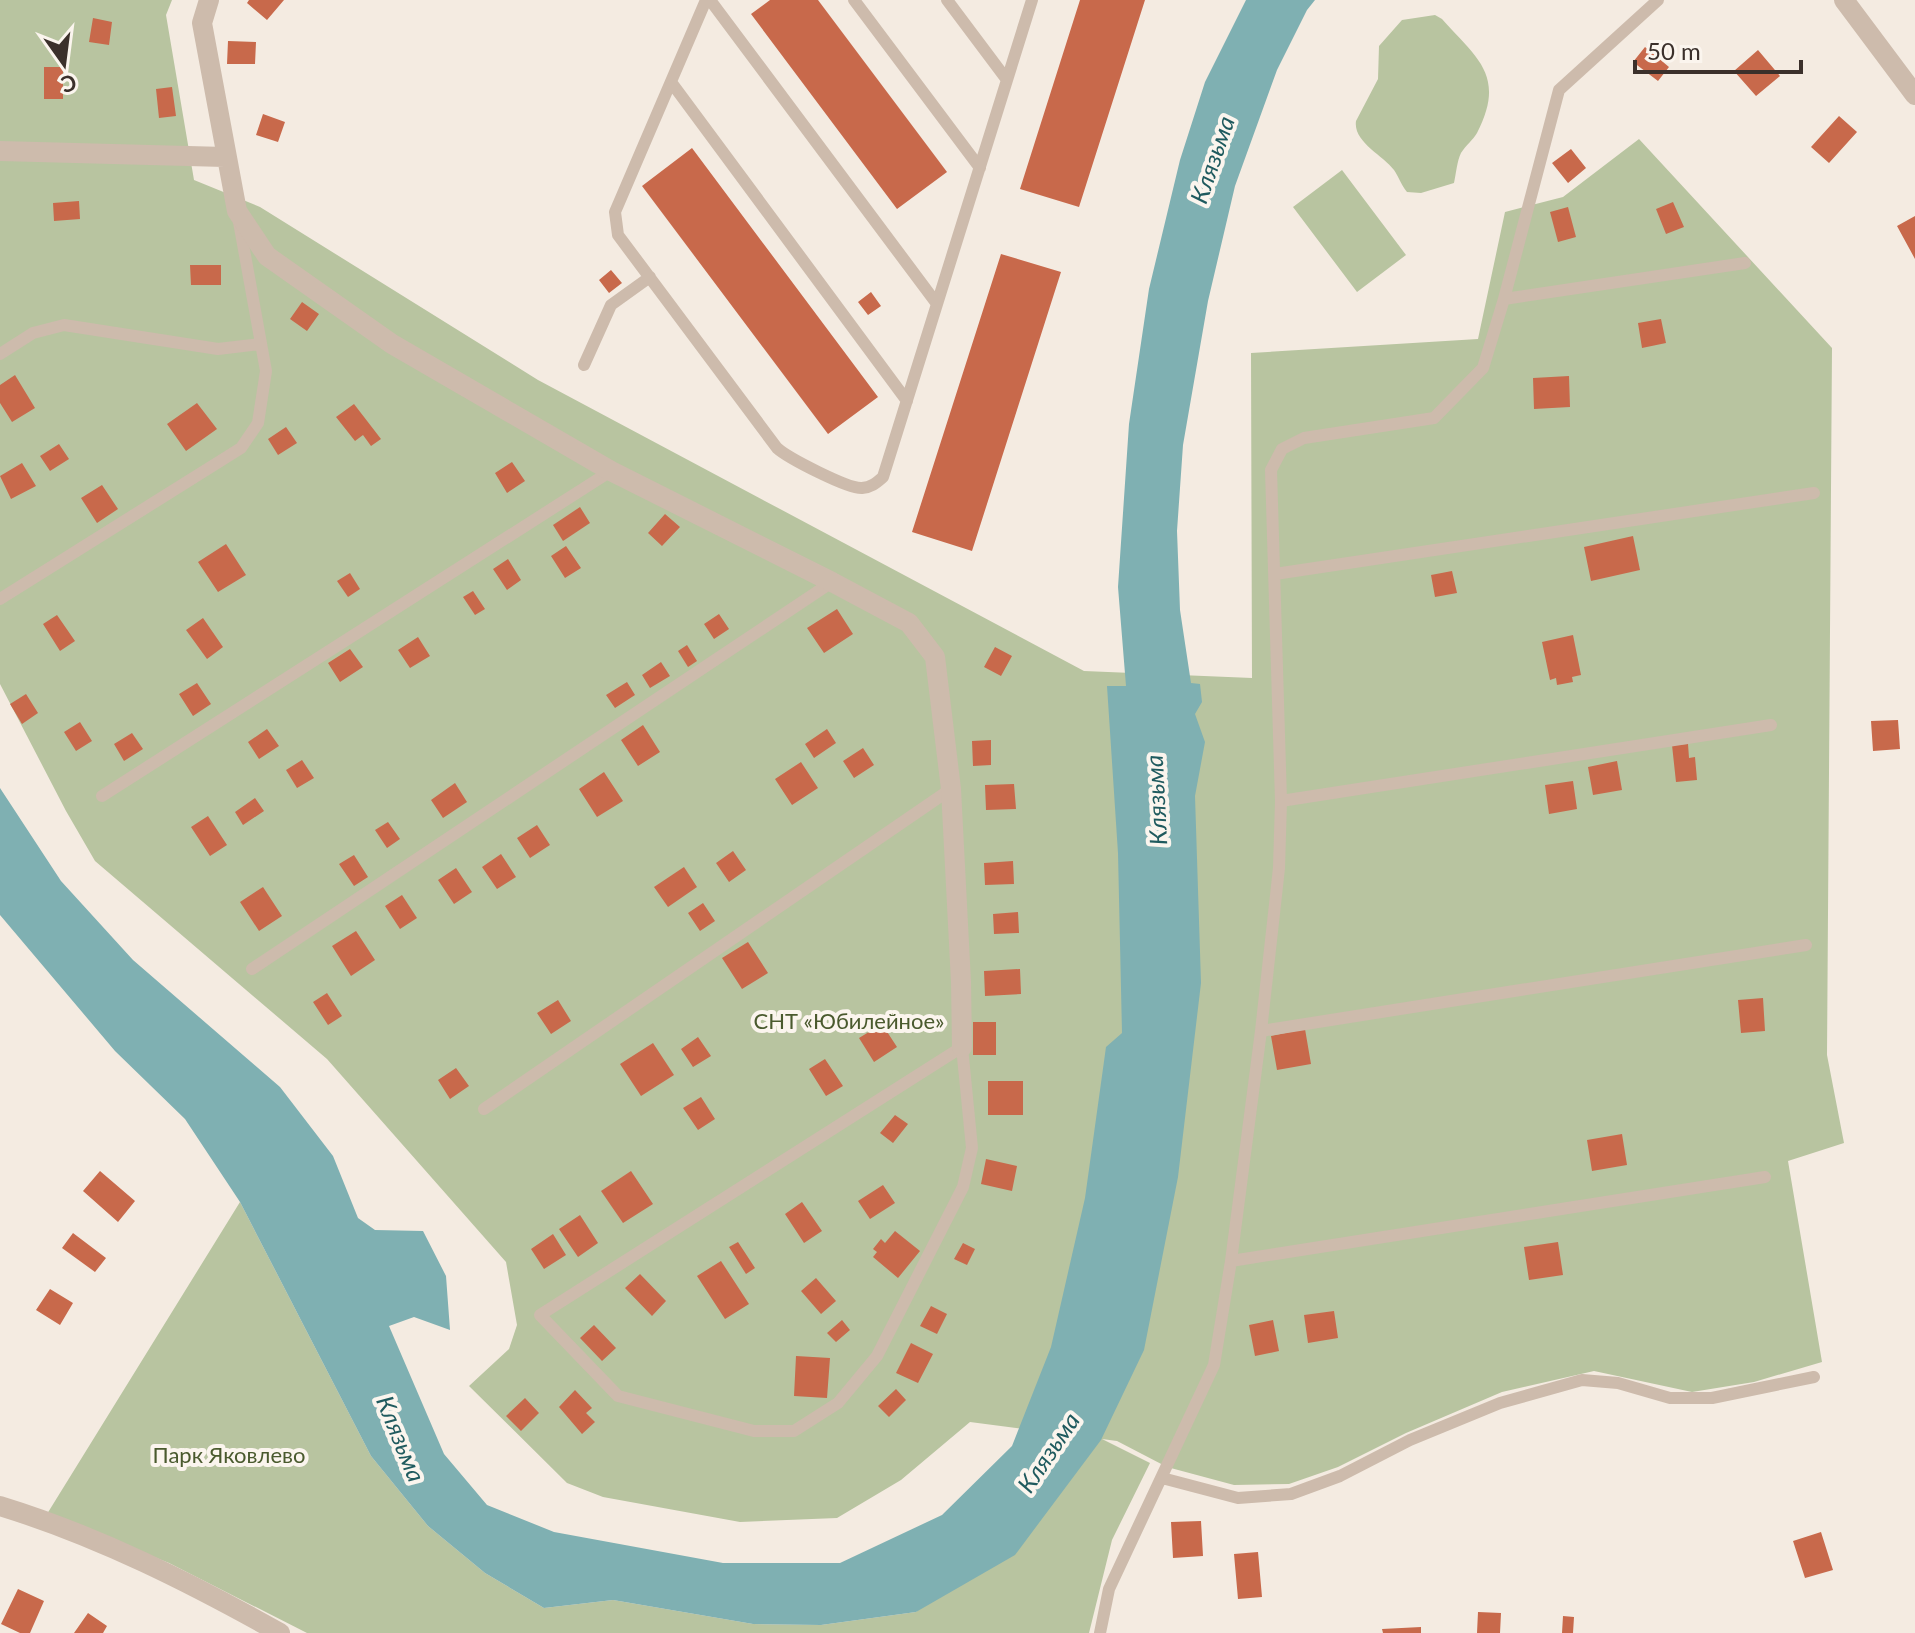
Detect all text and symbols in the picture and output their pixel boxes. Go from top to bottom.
north arrow [24,24,104,104]
scale bar [1635,24,1801,74]
text: 50 m [1647,36,1701,65]
text: С [58,69,79,99]
water label: Клязьма [1183,112,1240,207]
water label: Клязьма [1139,754,1172,846]
park label: СНТ «Юбилейное» [753,1007,945,1034]
water label: Клязьма [371,1391,432,1486]
water label: Клязьма [1011,1407,1085,1498]
park label: Парк Яковлево [153,1441,305,1468]

